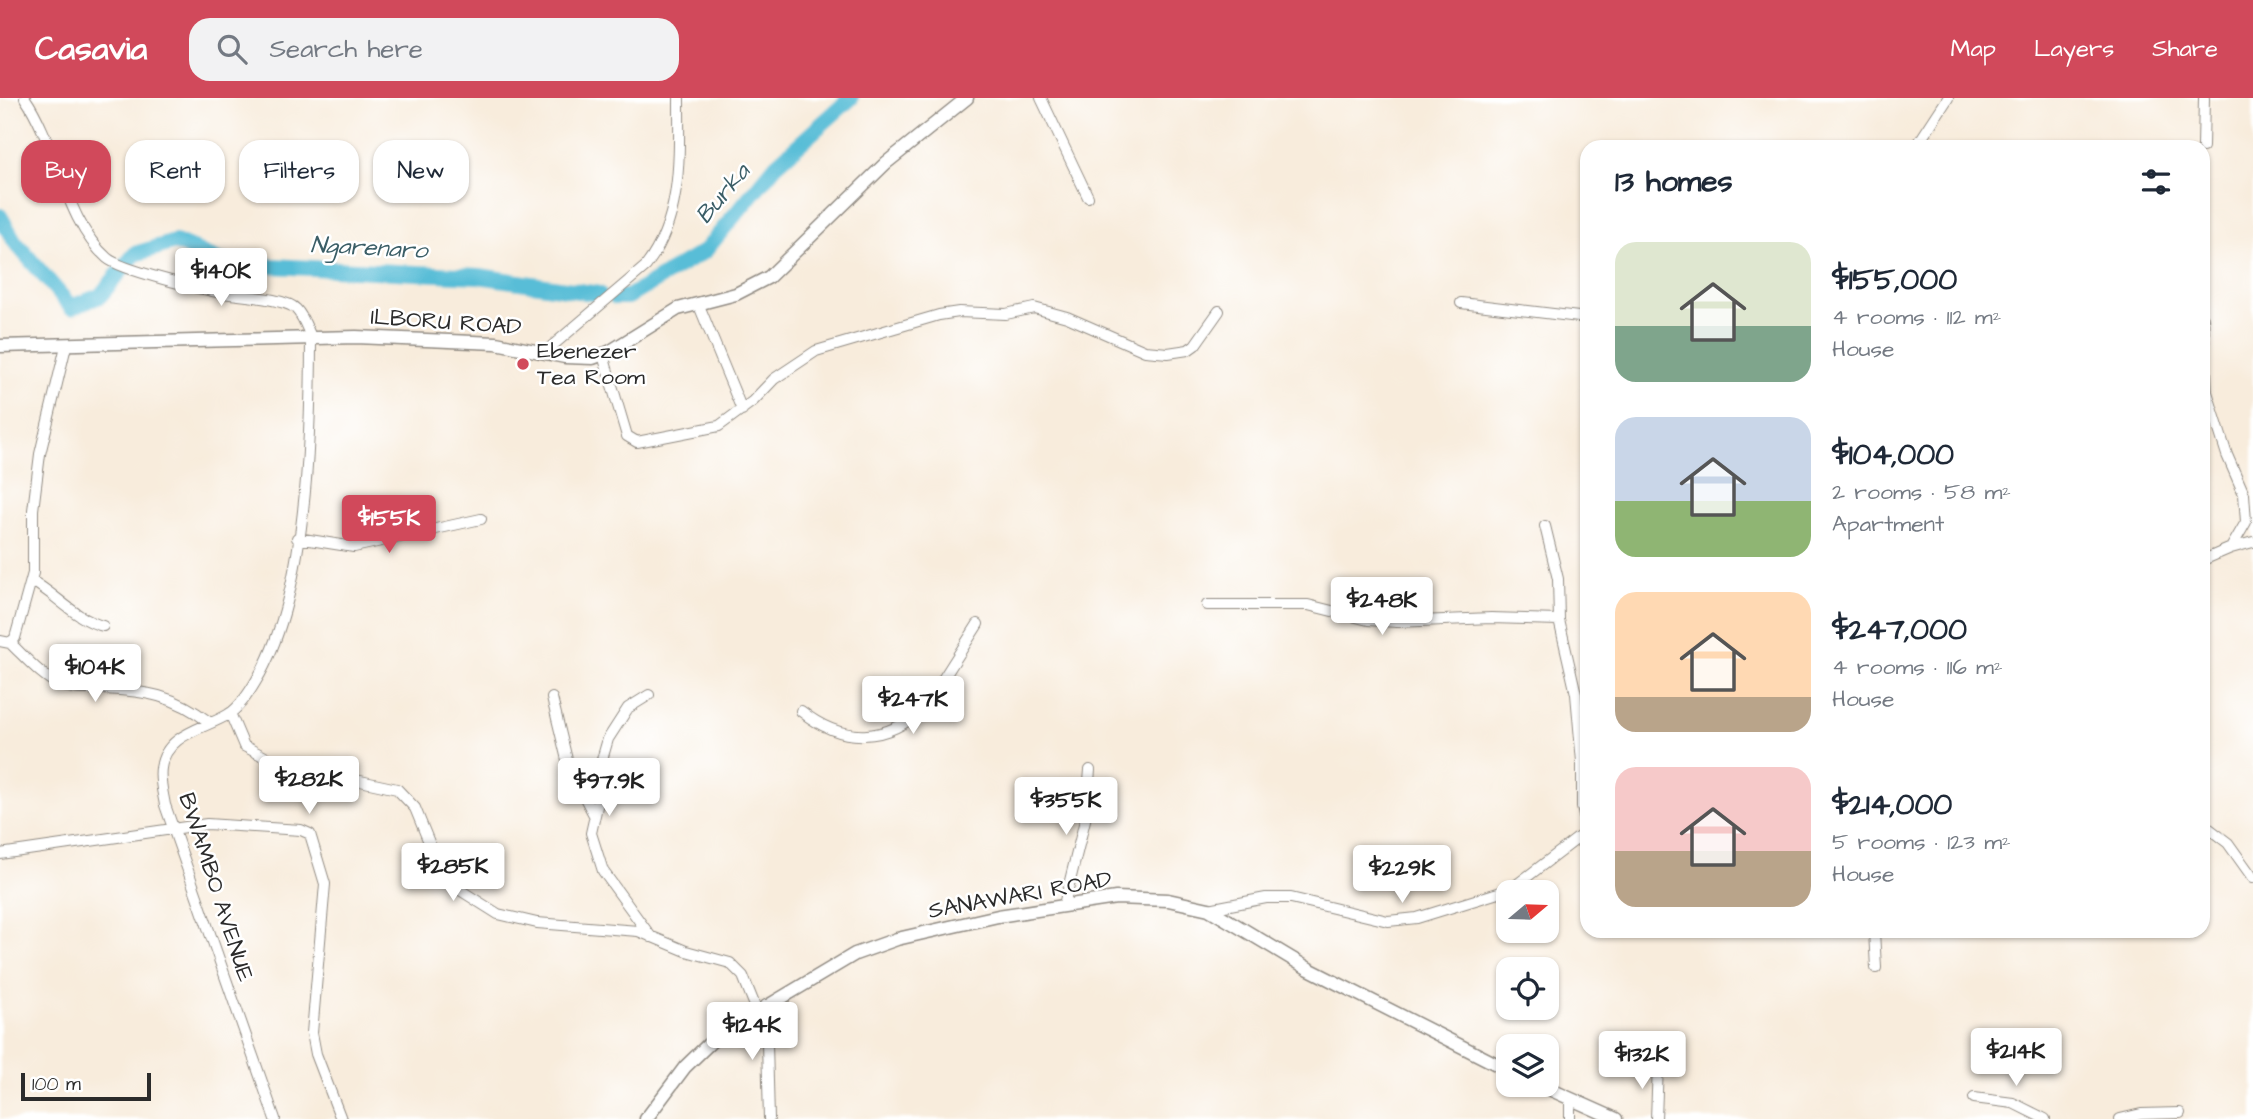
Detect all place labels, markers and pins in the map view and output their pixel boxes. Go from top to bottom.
pin: $140K [172,248,270,308]
place label: Ebenezer Tea Room [537,335,645,393]
marker: Ebenezer Tea Room [515,356,531,372]
pin: $155K [340,496,438,555]
pin: $248K [1333,578,1431,637]
pin: $104K [46,644,144,704]
pin: $247K [864,676,962,736]
pin: $282K [260,756,358,816]
pin: $97.9K [552,758,666,818]
pin: $355K [1017,778,1115,837]
pin: $285K [404,844,502,903]
pin: $229K [1353,846,1451,905]
pin: $124K [703,1002,801,1062]
pin: $214K [1967,1028,2065,1088]
pin: $132K [1593,1032,1691,1091]

